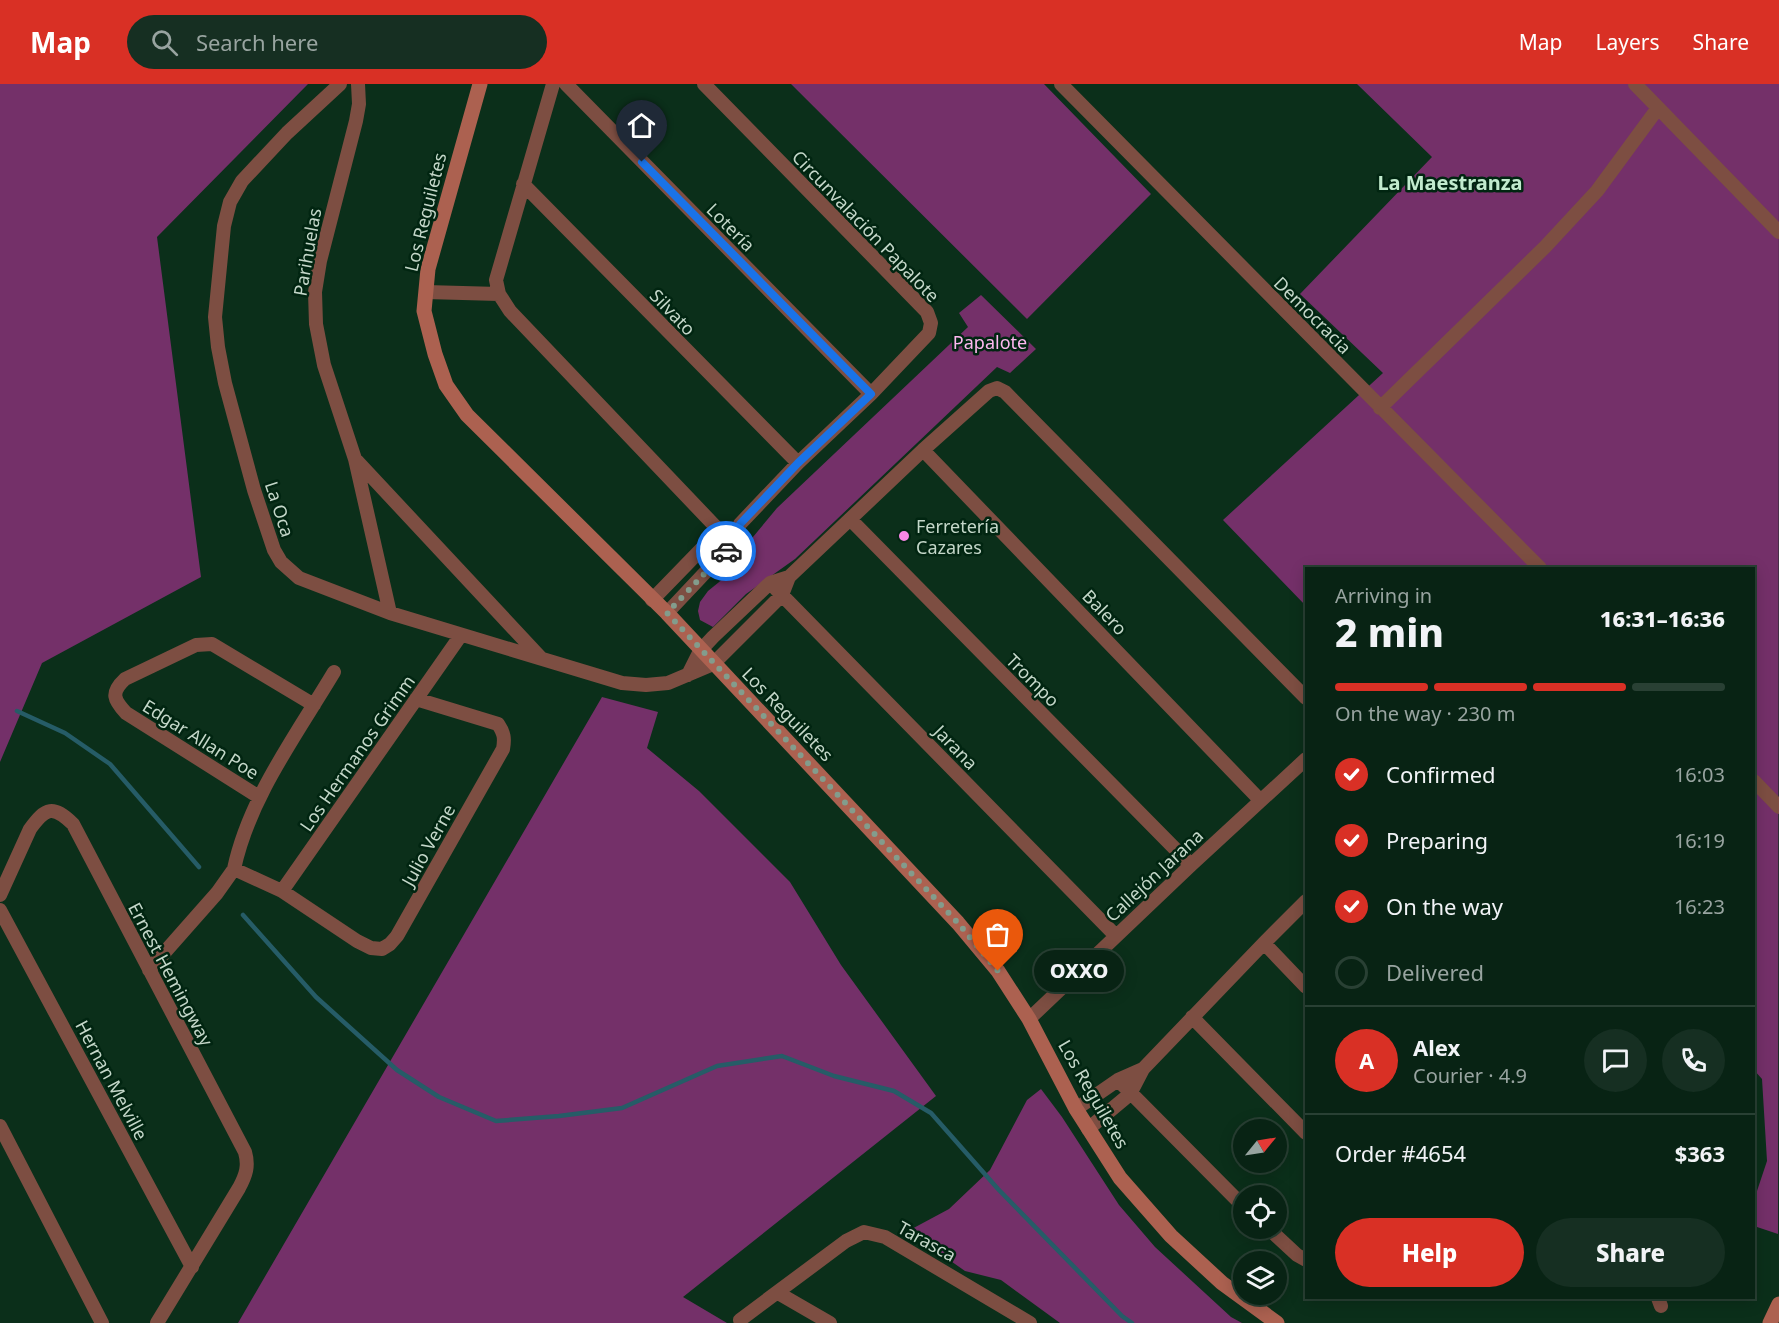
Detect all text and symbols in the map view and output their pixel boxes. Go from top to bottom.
search box [127,15,547,69]
text: Map [30,23,91,61]
icon: search [148,26,181,59]
text: Search here [196,27,318,57]
text: Map [1519,28,1563,56]
text: Layers [1596,28,1660,56]
text: Share [1693,28,1749,56]
pin [616,100,667,162]
icon: home [625,109,658,142]
street label: Circunvalación Papalote [787,145,945,307]
street label: Los Reguiletes [399,150,451,274]
district label: La Maestranza [1377,169,1523,196]
street label: Lotería [702,198,760,256]
street label: Parihuelas [287,206,327,298]
street label: Democracia [1269,271,1357,359]
street label: Silvato [645,284,701,340]
park label: Papalote [953,330,1027,354]
street label: La Oca [260,478,300,540]
place label: Ferretería Cazares [916,514,999,559]
courier [696,521,756,581]
marker: Ferretería Cazares [897,529,911,543]
icon: car [710,535,743,568]
text: Arriving in [1335,582,1432,609]
street label: Balero [1077,584,1133,640]
text: 16:31–16:36 [1600,603,1725,633]
text: 2 min [1335,605,1444,658]
street label: Trompo [1001,648,1065,712]
street label: Los Reguiletes [737,662,839,766]
street label: Los Hermanos Grimm [294,670,420,836]
street label: Edgar Allan Poe [138,694,264,784]
text: On the way · 230 m [1335,700,1515,727]
street label: Jarana [927,718,983,775]
icon: check [1335,758,1368,791]
text: Confirmed [1386,759,1496,789]
text: 16:03 [1674,761,1725,788]
street label: Julio Verne [395,800,460,892]
street label: Callejón Jarana [1100,823,1208,927]
icon: check [1335,824,1368,857]
text: Preparing [1386,825,1488,855]
text: 16:19 [1674,827,1725,854]
icon: check [1335,890,1368,923]
text: On the way [1386,891,1503,921]
text: 16:23 [1674,893,1725,920]
street label: Ernest Hemingway [123,898,219,1051]
pin [972,909,1023,971]
icon: bag [981,918,1014,951]
callout: OXXO [1034,950,1124,992]
text: OXXO [1050,957,1108,984]
text: Delivered [1386,957,1484,987]
street label: Hernan Melville [70,1016,154,1144]
button: chat [1584,1029,1647,1092]
button: phone [1662,1029,1725,1092]
text: Alex [1413,1032,1460,1062]
street label: Los Reguiletes [1053,1035,1135,1153]
text: A [1359,1045,1374,1075]
text: Courier · 4.9 [1413,1062,1527,1089]
north arrow [1233,1119,1287,1173]
map controls [1233,1119,1287,1305]
text: Order #4654 [1335,1138,1466,1168]
text: $363 [1675,1138,1725,1168]
button: locate [1233,1185,1287,1239]
street label: Tarasca [894,1215,960,1267]
button: Help [1335,1218,1524,1287]
button: Share [1536,1218,1725,1287]
button: layers [1233,1251,1287,1305]

